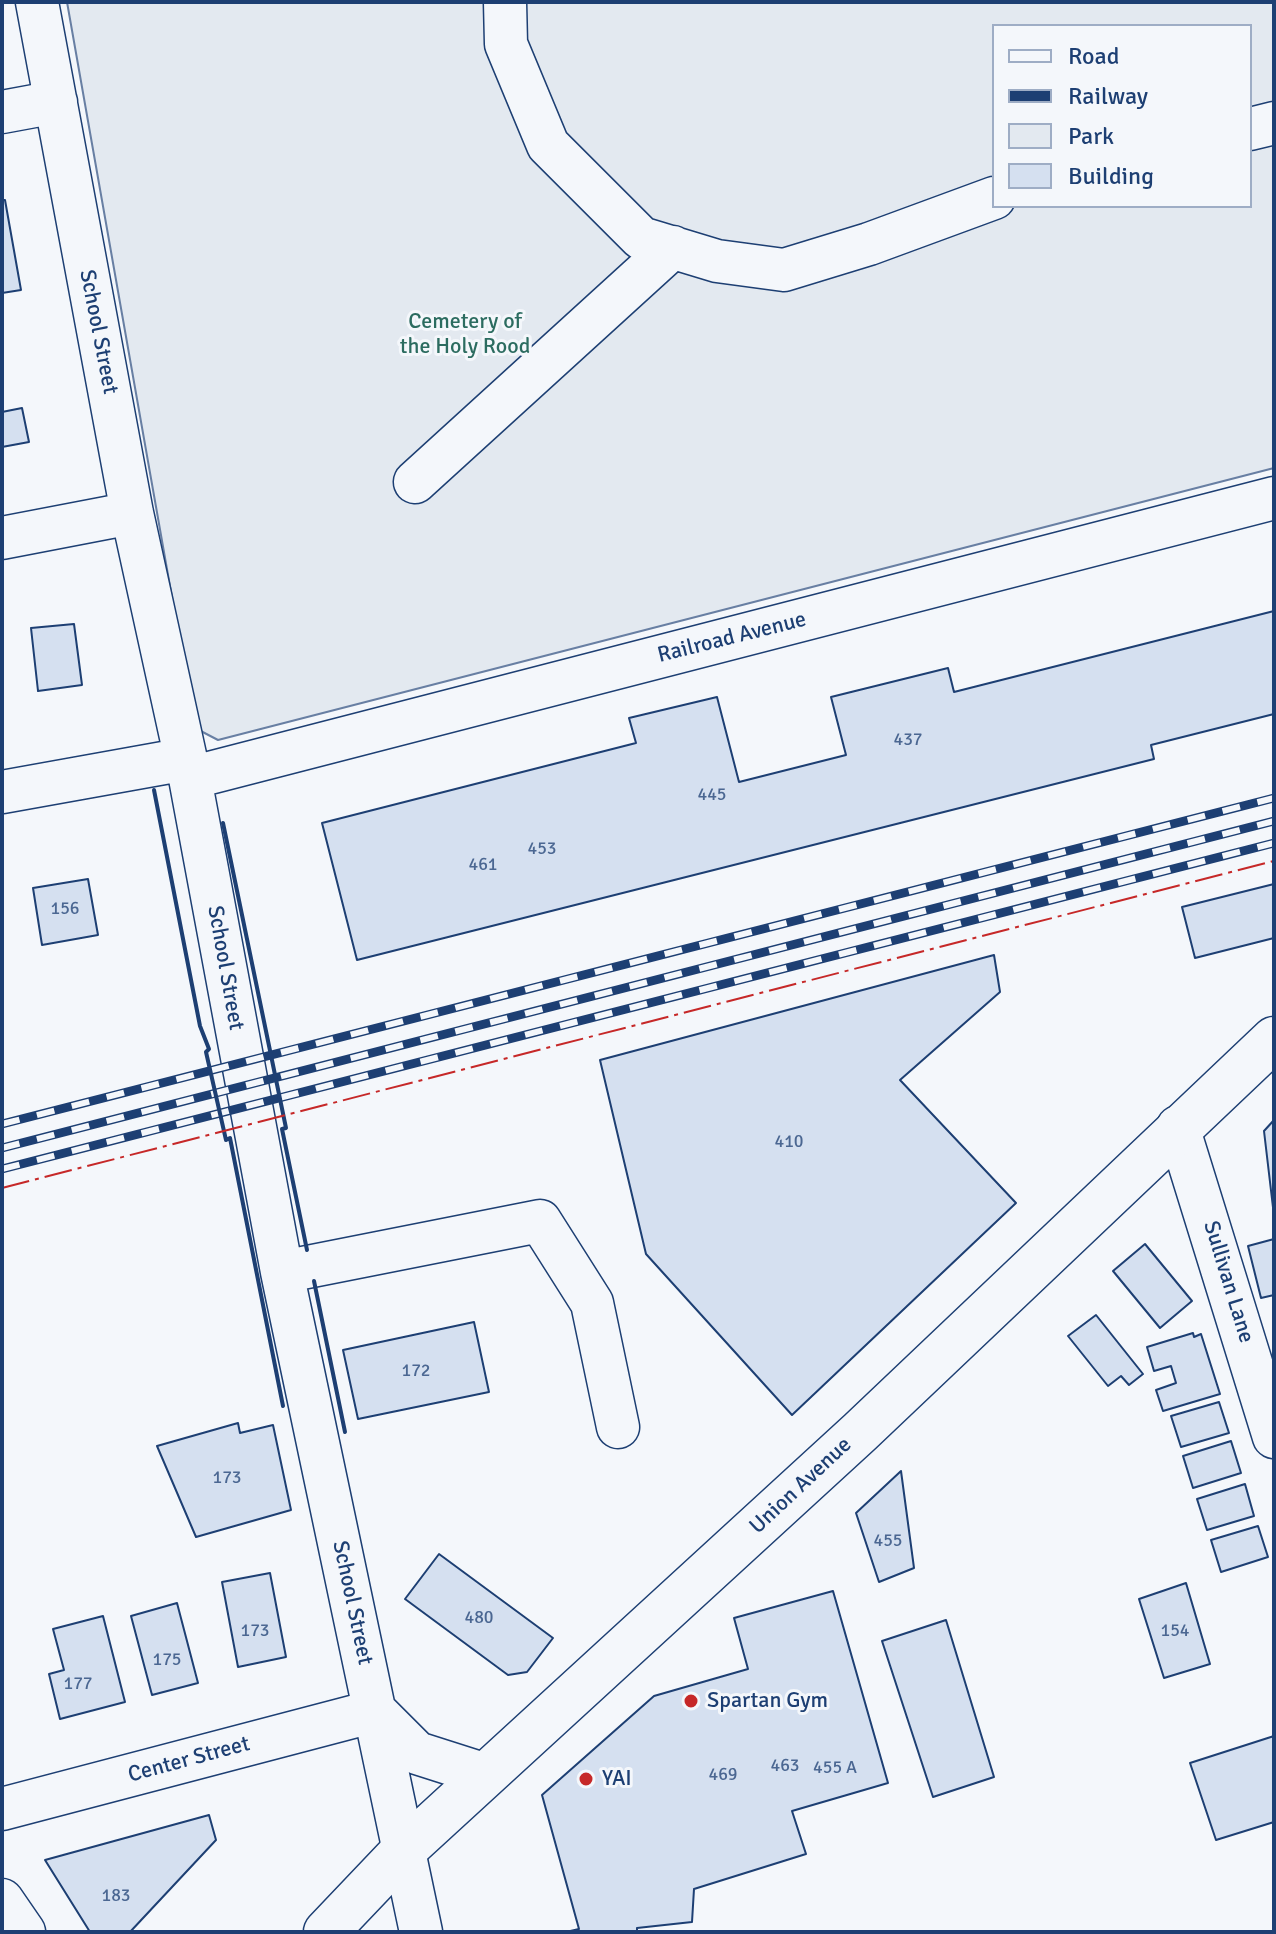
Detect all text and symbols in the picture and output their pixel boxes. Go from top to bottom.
legend [992,24,1252,208]
text: Road [1068,41,1119,71]
text: Railway [1068,81,1148,111]
text: Park [1068,121,1114,151]
text: Building [1068,161,1154,191]
street label: School Street [73,268,123,396]
park label: Cemetery of the Holy Rood [400,309,530,360]
street label: Railroad Avenue [655,607,809,669]
house number: 437 [893,729,923,751]
house number: 445 [697,784,727,806]
house number: 453 [527,838,557,860]
house number: 461 [468,854,498,876]
house number: 156 [50,898,80,920]
street label: School Street [201,904,249,1032]
house number: 410 [774,1131,804,1153]
street label: Sullivan Lane [1197,1218,1259,1346]
house number: 172 [401,1360,431,1382]
street label: Union Avenue [745,1432,857,1540]
house number: 173 [212,1467,242,1489]
house number: 455 [873,1530,903,1552]
street label: School Street [326,1539,378,1667]
house number: 480 [464,1607,494,1629]
house number: 173 [240,1620,270,1642]
house number: 154 [1160,1620,1190,1642]
house number: 175 [152,1649,182,1671]
house number: 177 [63,1673,93,1695]
place label: Spartan Gym [707,1688,828,1714]
marker: Spartan Gym [682,1692,700,1710]
street label: Center Street [125,1731,253,1789]
house number: 463 [770,1755,800,1777]
house number: 455 A [813,1757,857,1779]
house number: 469 [708,1764,738,1786]
place label: YAI [602,1766,632,1792]
marker: YAI [577,1770,595,1788]
house number: 183 [101,1885,131,1907]

